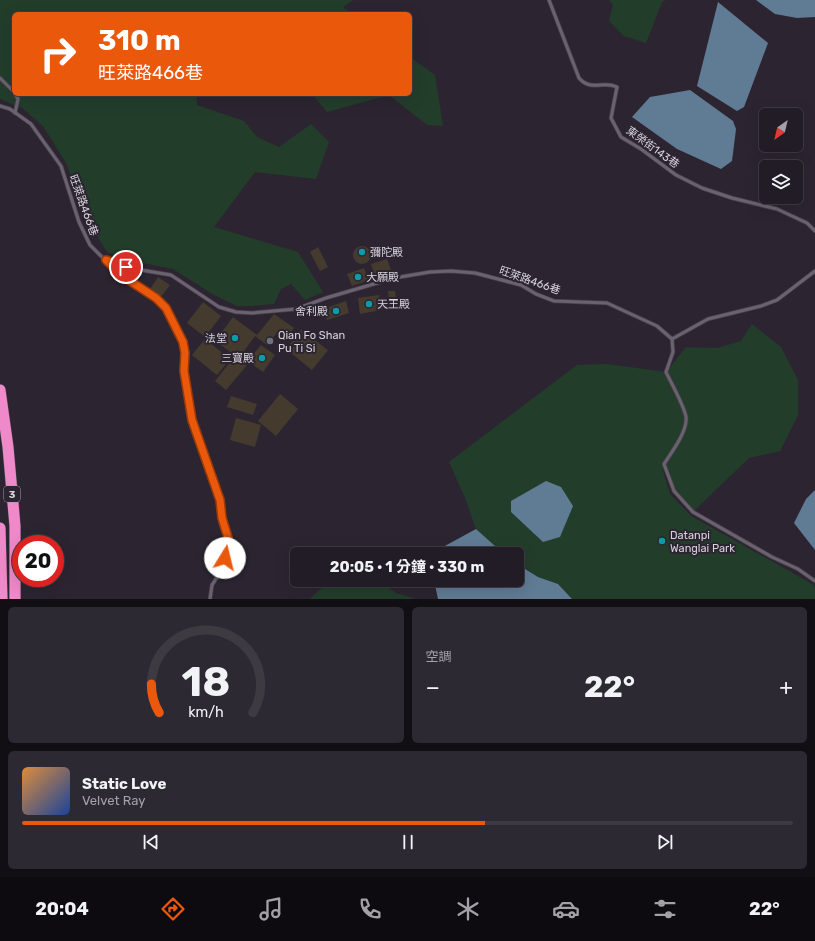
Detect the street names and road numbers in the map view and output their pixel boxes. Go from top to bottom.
street label: 東榮街143巷 [624,124,682,171]
street label: 旺萊路466巷 [66,173,101,238]
street label: 旺萊路466巷 [497,264,562,297]
road number: 3 [4,486,20,502]

